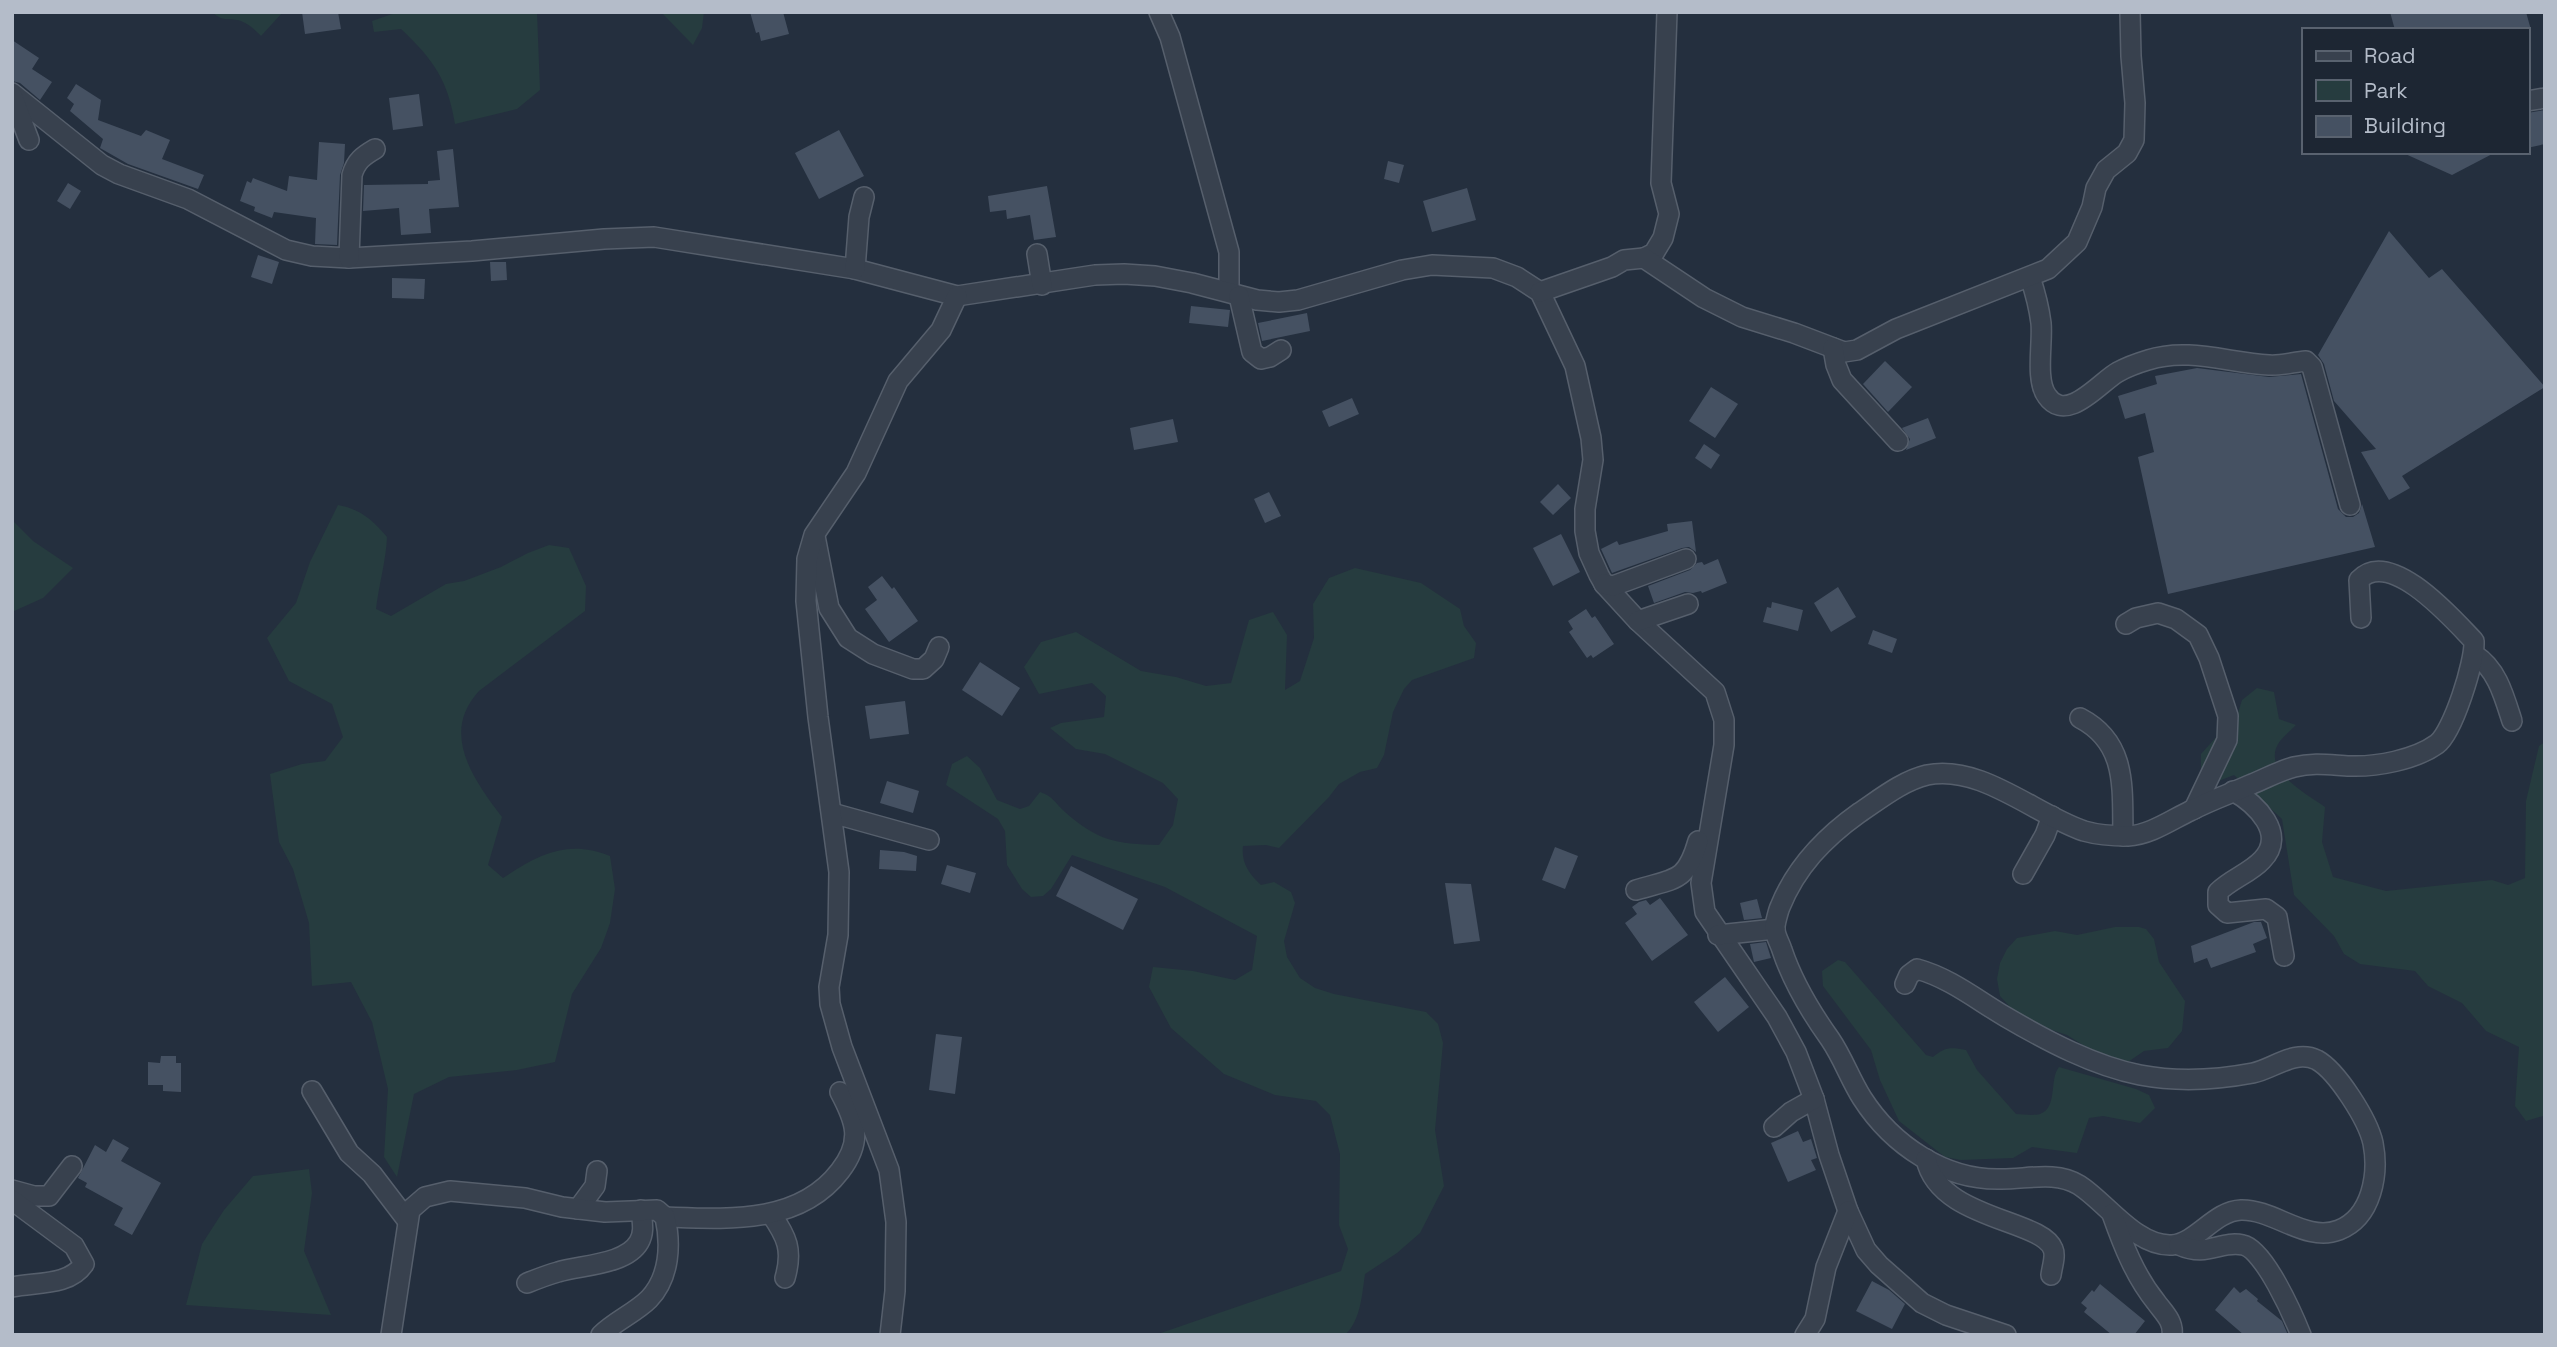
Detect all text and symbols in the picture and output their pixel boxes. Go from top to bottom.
legend [2302,28,2529,154]
text: Road [2364,42,2416,69]
text: Park [2364,77,2408,104]
text: Building [2364,112,2446,139]

